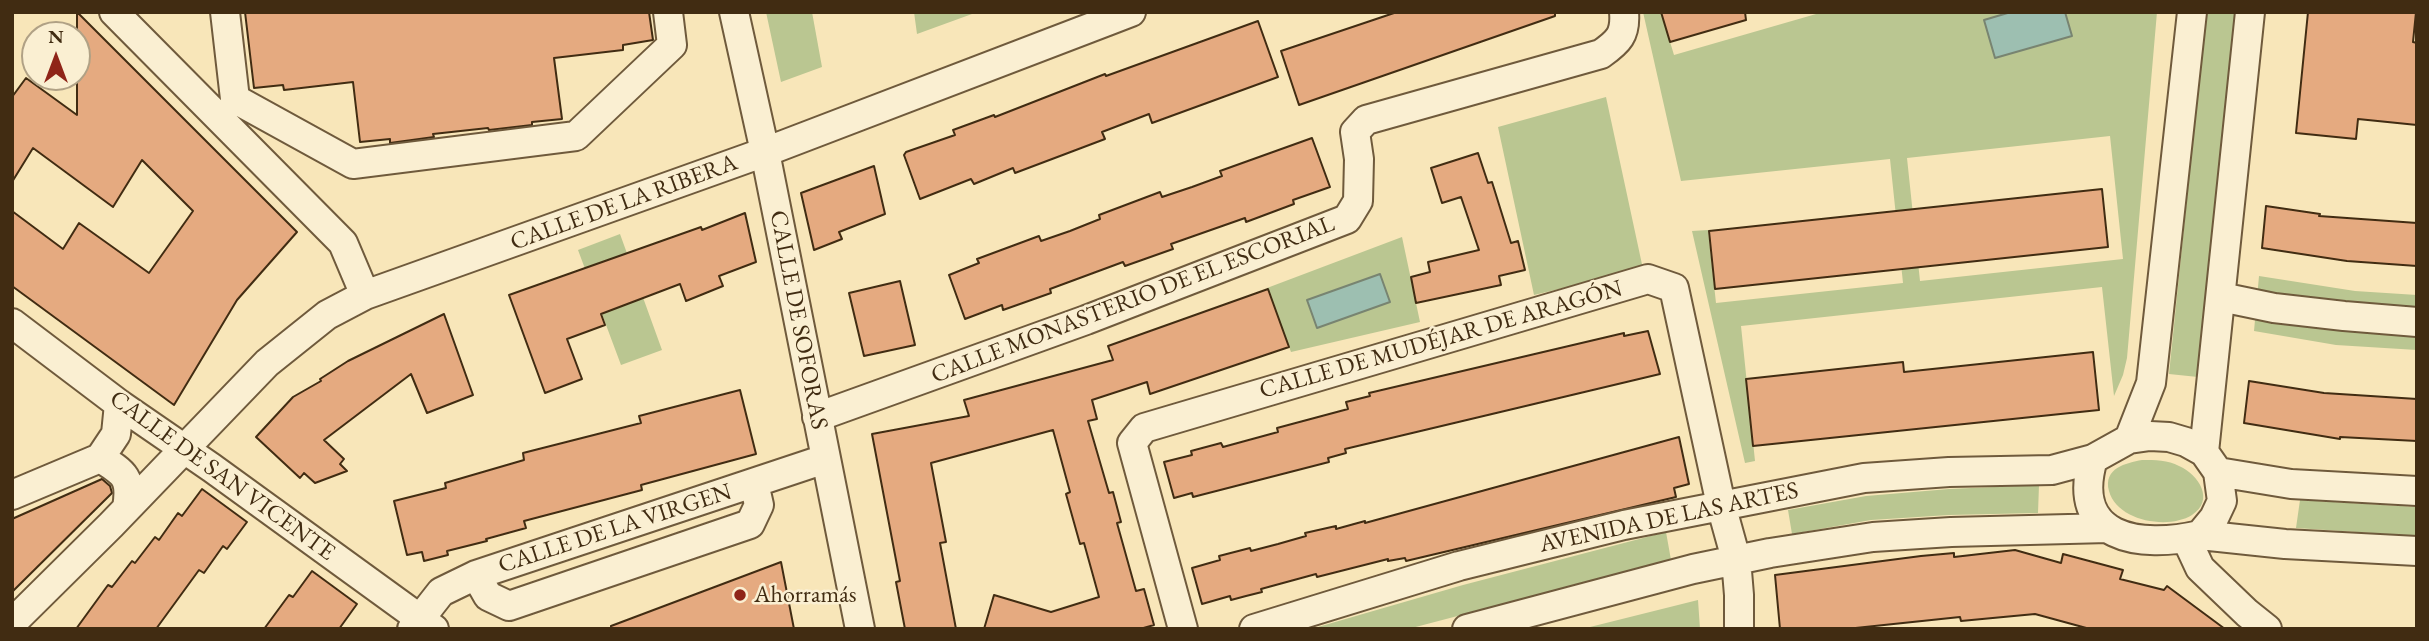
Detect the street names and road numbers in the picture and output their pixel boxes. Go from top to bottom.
street label: CALLE DE LA RIBERA [507,149,741,257]
street label: CALLE DE SOFORAS [763,208,833,432]
street label: CALLE MONASTERIO DE EL ESCORIAL [927,210,1339,390]
street label: CALLE DE MUDÉJAR DE ARAGÓN [1256,274,1626,406]
street label: CALLE DE SAN VICENTE [104,385,340,567]
street label: AVENIDA DE LAS ARTES [1537,476,1801,560]
street label: CALLE DE LA VIRGEN [495,478,735,580]

